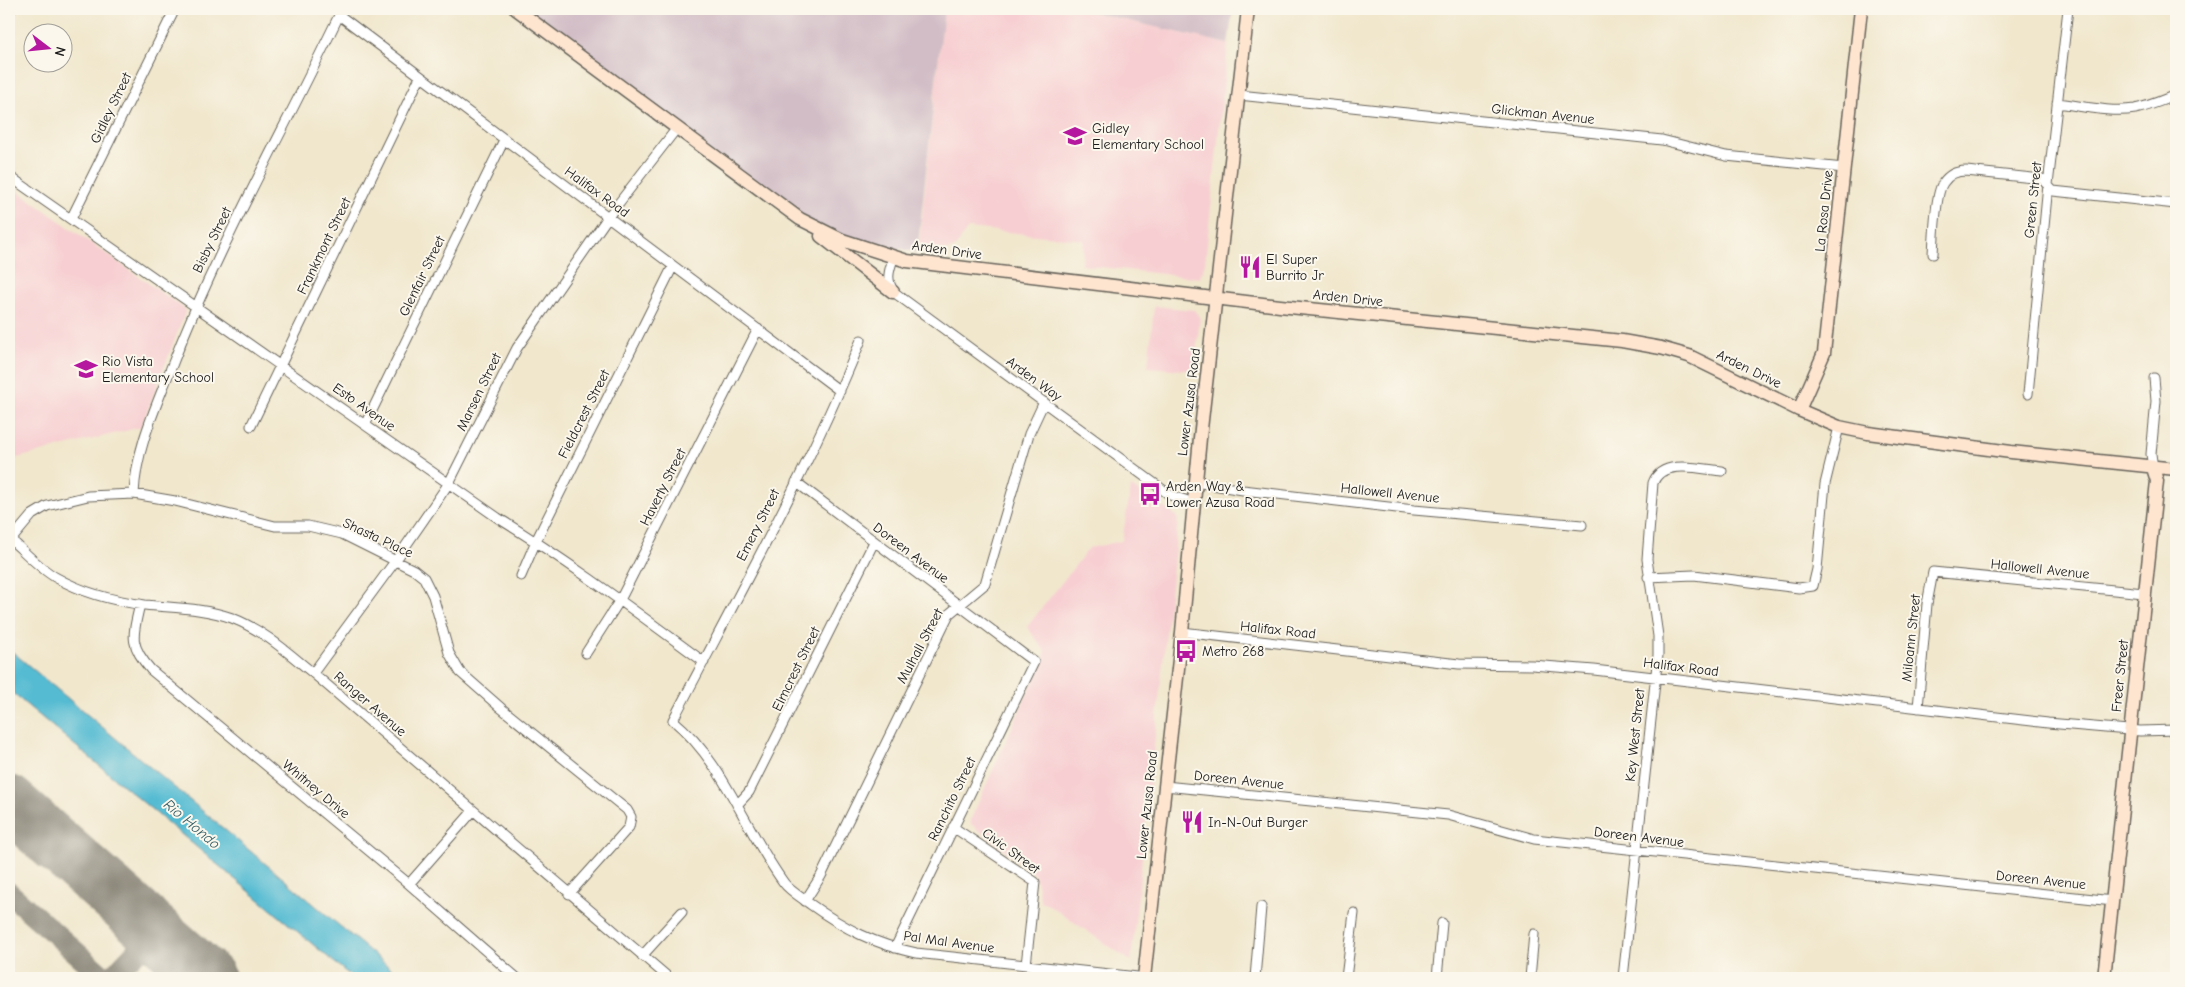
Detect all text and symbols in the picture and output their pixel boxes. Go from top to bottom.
north arrow [22,22,72,72]
text: N [51,45,69,58]
street label: Gidley Street [87,69,136,146]
street label: Glickman Avenue [1491,100,1595,128]
place label: Gidley Elementary School [1092,120,1204,153]
school or university icon: Gidley Elementary School [1062,123,1088,149]
street label: Green Street [2021,160,2046,239]
street label: Halifax Road [561,163,633,221]
street label: La Rosa Drive [1811,169,1837,253]
street label: Frankmont Street [293,194,355,297]
street label: Bisby Street [189,203,236,276]
street label: Glenfair Street [395,232,449,319]
street label: Arden Drive [911,237,983,263]
place label: El Super Burrito Jr [1266,251,1324,284]
restaurant icon: El Super Burrito Jr [1237,254,1263,280]
street label: Arden Drive [1312,286,1384,310]
street label: Arden Drive [1714,346,1784,392]
street label: Lower Azusa Road [1174,347,1204,457]
street label: Marsen Street [453,349,506,434]
place label: Rio Vista Elementary School [102,353,214,386]
street label: Arden Way [1003,353,1066,405]
school or university icon: Rio Vista Elementary School [73,356,99,382]
street label: Fieldcrest Street [554,366,614,461]
street label: Esto Avenue [329,379,399,435]
street label: Haverly Street [636,445,690,529]
place label: Arden Way & Lower Azusa Road [1166,478,1275,511]
street label: Hallowell Avenue [1340,479,1440,507]
bus stop icon: Arden Way & Lower Azusa Road [1137,481,1163,507]
street label: Emery Street [733,485,784,564]
street label: Shasta Place [340,514,416,562]
street label: Doreen Avenue [870,519,952,587]
street label: Hallowell Avenue [1990,555,2090,583]
street label: Miloann Street [1898,592,1924,683]
street label: Mulhall Street [893,605,947,686]
street label: Halifax Road [1239,618,1317,642]
street label: Elmcrest Street [768,623,824,714]
bus stop icon: Metro 268 [1173,638,1199,664]
street label: Freer Street [2108,638,2132,713]
place label: Metro 268 [1202,643,1264,660]
street label: Halifax Road [1642,654,1720,680]
street label: Ranger Avenue [330,668,410,740]
street label: Key West Street [1622,687,1648,782]
street label: Lower Azusa Road [1133,750,1161,860]
street label: Ranchito Street [924,753,980,844]
street label: Whitney Drive [279,756,353,822]
street label: Doreen Avenue [1193,767,1285,793]
water label: Rio Hondo [160,795,224,853]
restaurant icon: In-N-Out Burger [1179,809,1205,835]
place label: In-N-Out Burger [1208,814,1308,831]
street label: Doreen Avenue [1593,823,1685,851]
street label: Civic Street [979,824,1044,878]
street label: Doreen Avenue [1995,867,2087,893]
street label: Pal Mal Avenue [902,927,996,957]

